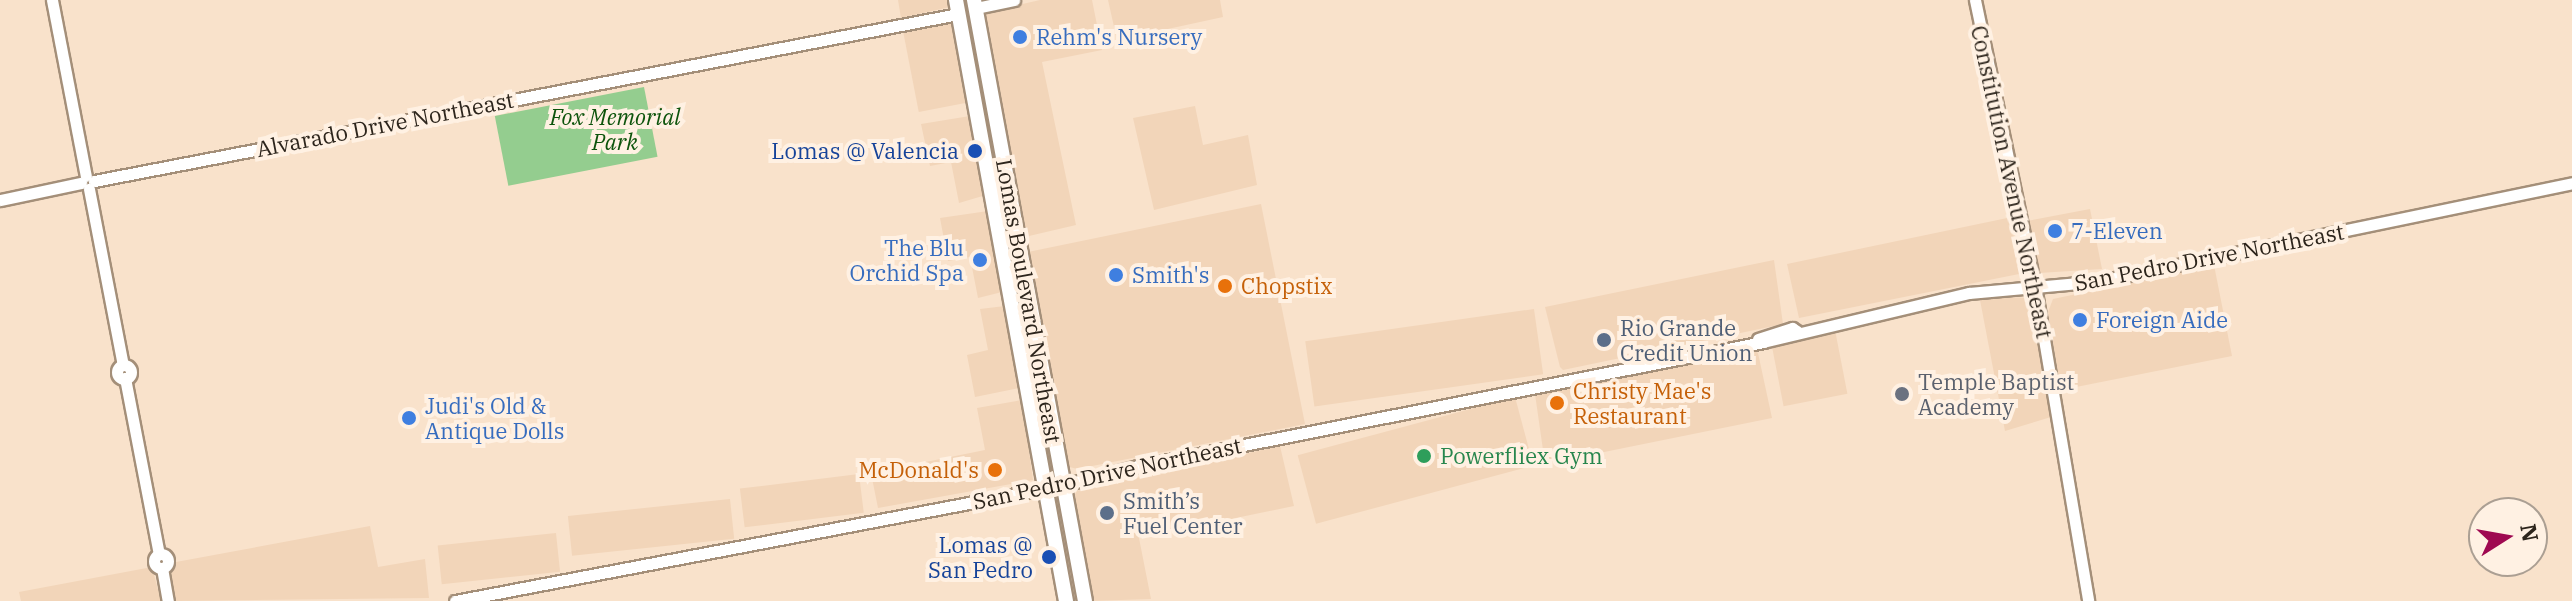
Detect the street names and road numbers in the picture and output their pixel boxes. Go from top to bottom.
street label: Constitution Avenue Northeast [1966,23,2058,341]
street label: Alvarado Drive Northeast [254,86,516,162]
street label: Lomas Boulevard Northeast [991,157,1067,445]
street label: San Pedro Drive Northeast [2072,218,2346,296]
street label: San Pedro Drive Northeast [970,432,1244,514]

